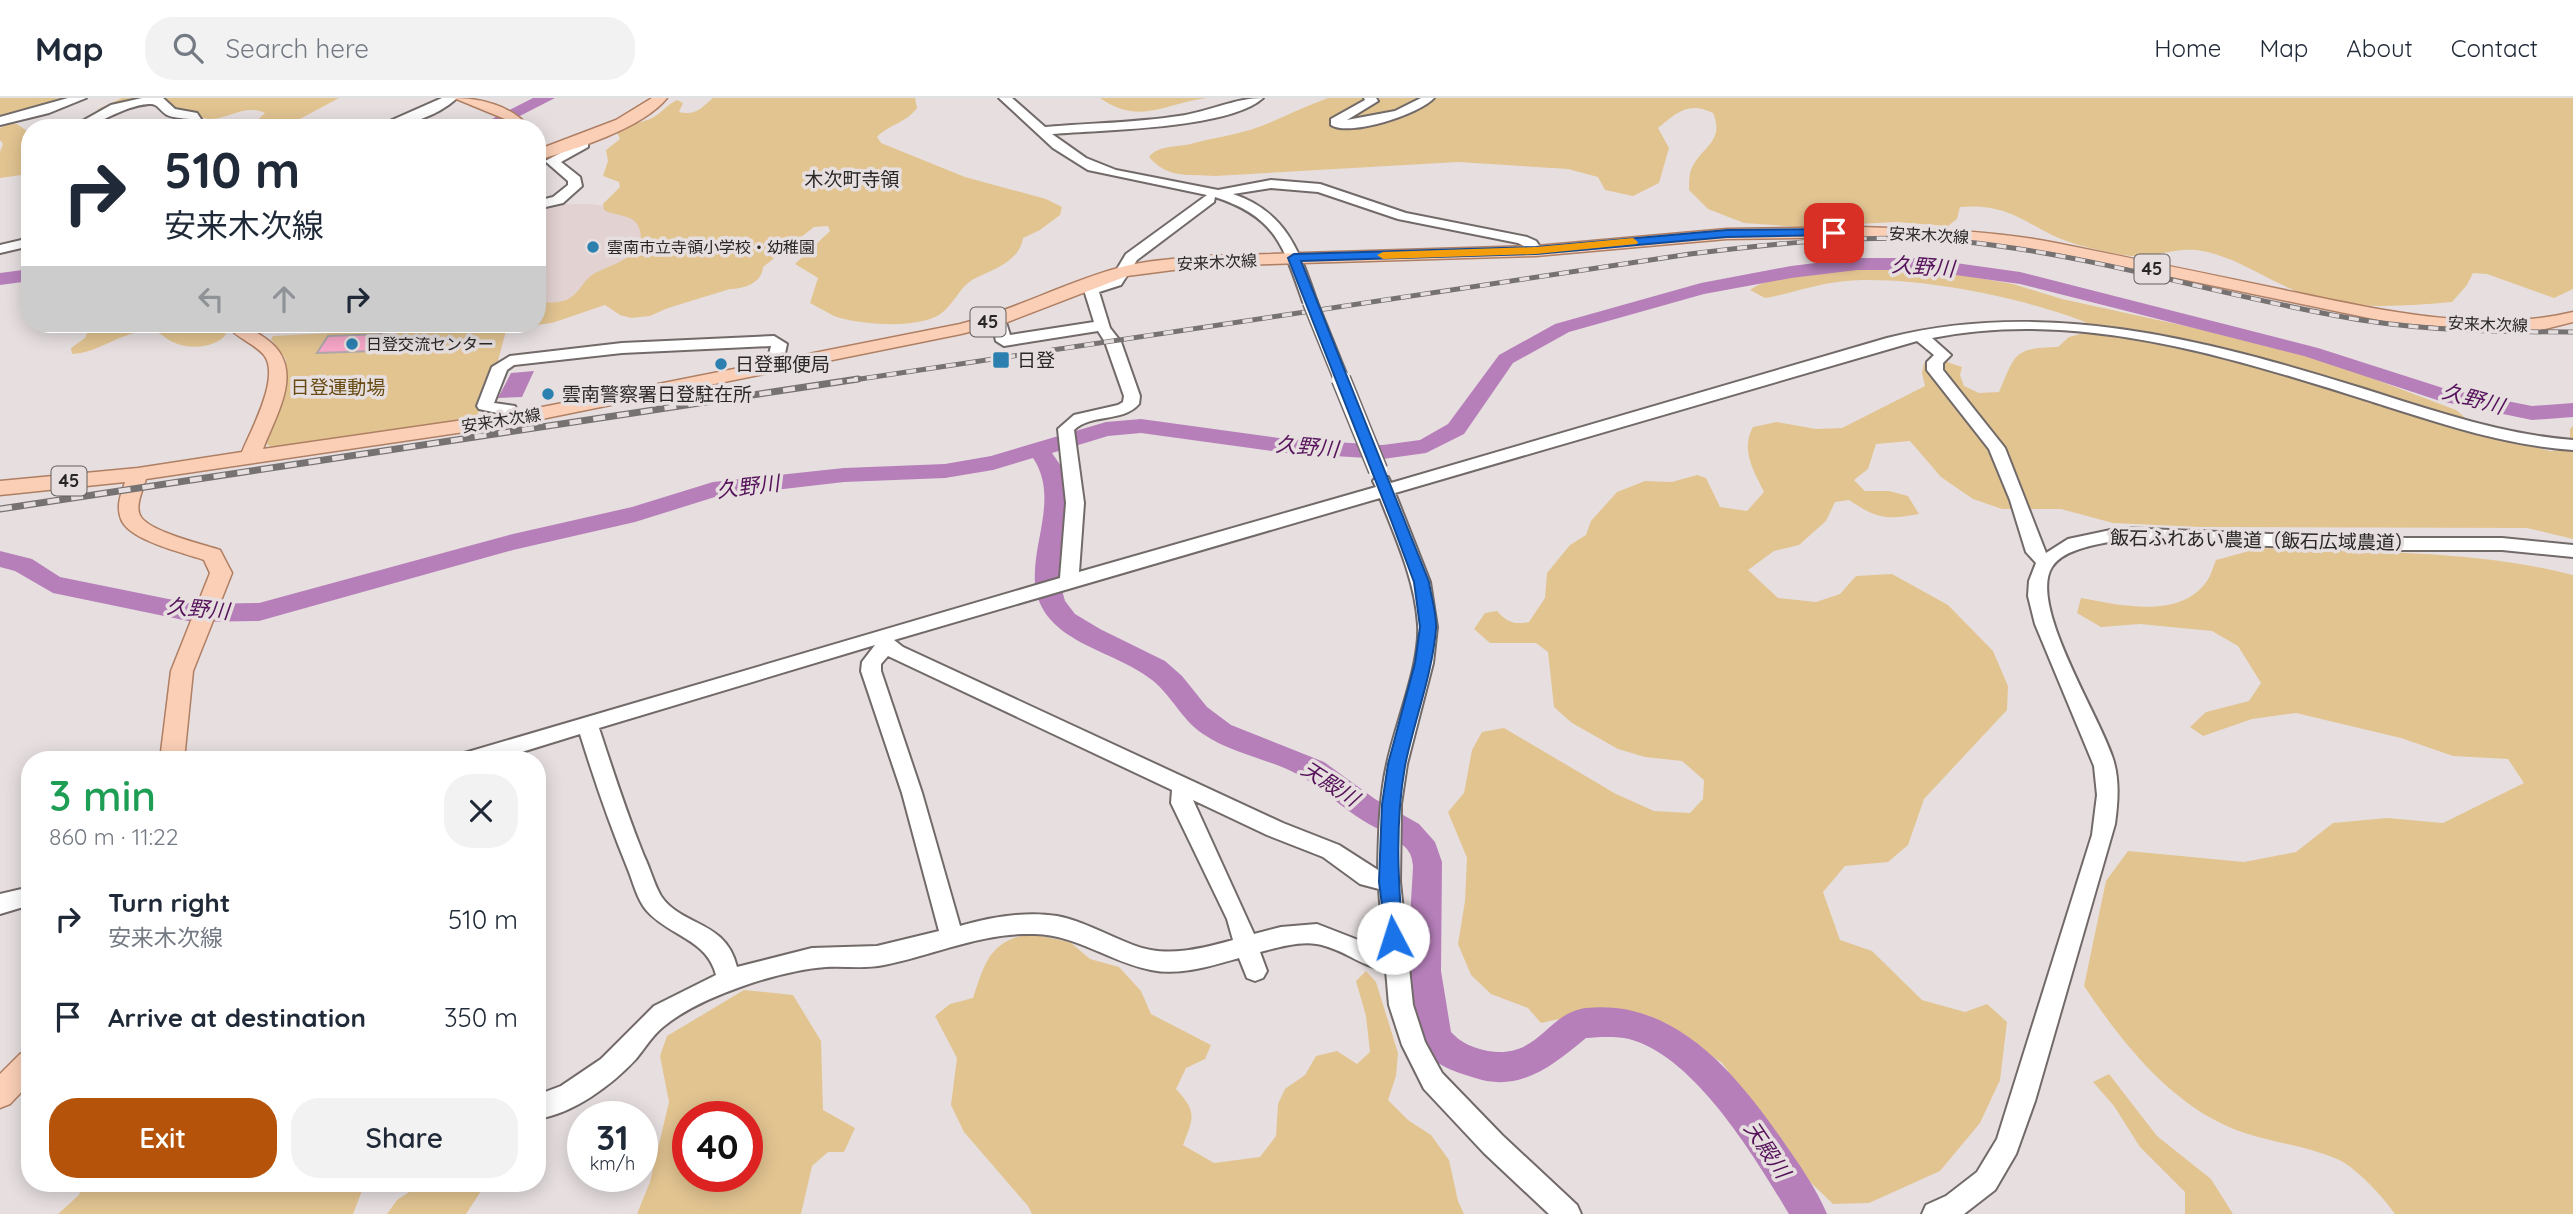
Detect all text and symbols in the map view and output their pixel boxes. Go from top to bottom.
search box [145,17,635,80]
text: Map [35,28,103,69]
icon: search [169,29,207,67]
text: Search here [225,32,369,65]
text: Home [2154,33,2221,63]
text: Map [2259,33,2308,63]
text: About [2346,33,2413,63]
text: Contact [2451,33,2538,63]
text: 510 m [164,139,300,200]
icon: right [49,147,140,238]
district label: 木次町寺領 [804,167,900,191]
pin [1804,203,1864,263]
text: 安来木次線 [164,205,324,245]
icon: arrive [1815,214,1853,252]
street label: 安来木次線 [1889,223,1969,247]
place label: 雲南市立寺領小学校・幼稚園 [607,237,815,257]
marker: 雲南市立寺領小学校・幼稚園 [585,239,601,255]
street label: 安来木次線 [1177,250,1257,274]
water label: 久野川 [1891,251,1957,281]
road number: 45 [2134,254,2170,284]
icon: left [192,280,230,318]
icon: ahead [265,280,303,318]
icon: right [338,280,376,318]
road number: 45 [970,308,1006,336]
street label: 安来木次線 [2448,313,2528,335]
place label: 日登交流センター [366,334,494,354]
marker: 日登交流センター [344,336,360,352]
place label: 日登 [1017,348,1055,372]
marker: 日登 [991,350,1011,370]
place label: 日登郵便局 [735,352,830,376]
marker: 日登郵便局 [713,356,729,372]
park label: 日登運動場 [290,375,386,399]
water label: 久野川 [2439,377,2509,419]
place label: 雲南警察署日登駐在所 [562,382,752,406]
marker: 雲南警察署日登駐在所 [540,386,556,402]
street label: 安来木次線 [460,404,542,436]
water label: 久野川 [1275,430,1342,462]
road number: 45 [52,466,86,496]
water label: 久野川 [715,469,783,503]
street label: 飯石ふれあい農道（飯石広域農道） [2110,525,2414,555]
water label: 久野川 [166,592,233,624]
water label: 天殿川 [1297,755,1366,812]
text: 3 min [49,769,156,822]
button: close [444,774,518,848]
text: 860 m · 11:22 [49,822,179,851]
text: Turn right [108,886,230,919]
icon: right [49,900,87,938]
position arrow [1356,901,1430,975]
text: 510 m [448,903,518,936]
text: 安来木次線 [108,923,223,952]
icon: arrive [49,998,87,1036]
text: Arrive at destination [108,1001,366,1034]
text: 350 m [444,1001,518,1034]
button: Exit [49,1098,277,1178]
button: Share [291,1098,518,1178]
speed limit sign: 40 [672,1101,763,1192]
text: 31 [596,1115,629,1159]
water label: 天殿川 [1739,1116,1797,1184]
text: km/h [590,1152,635,1175]

